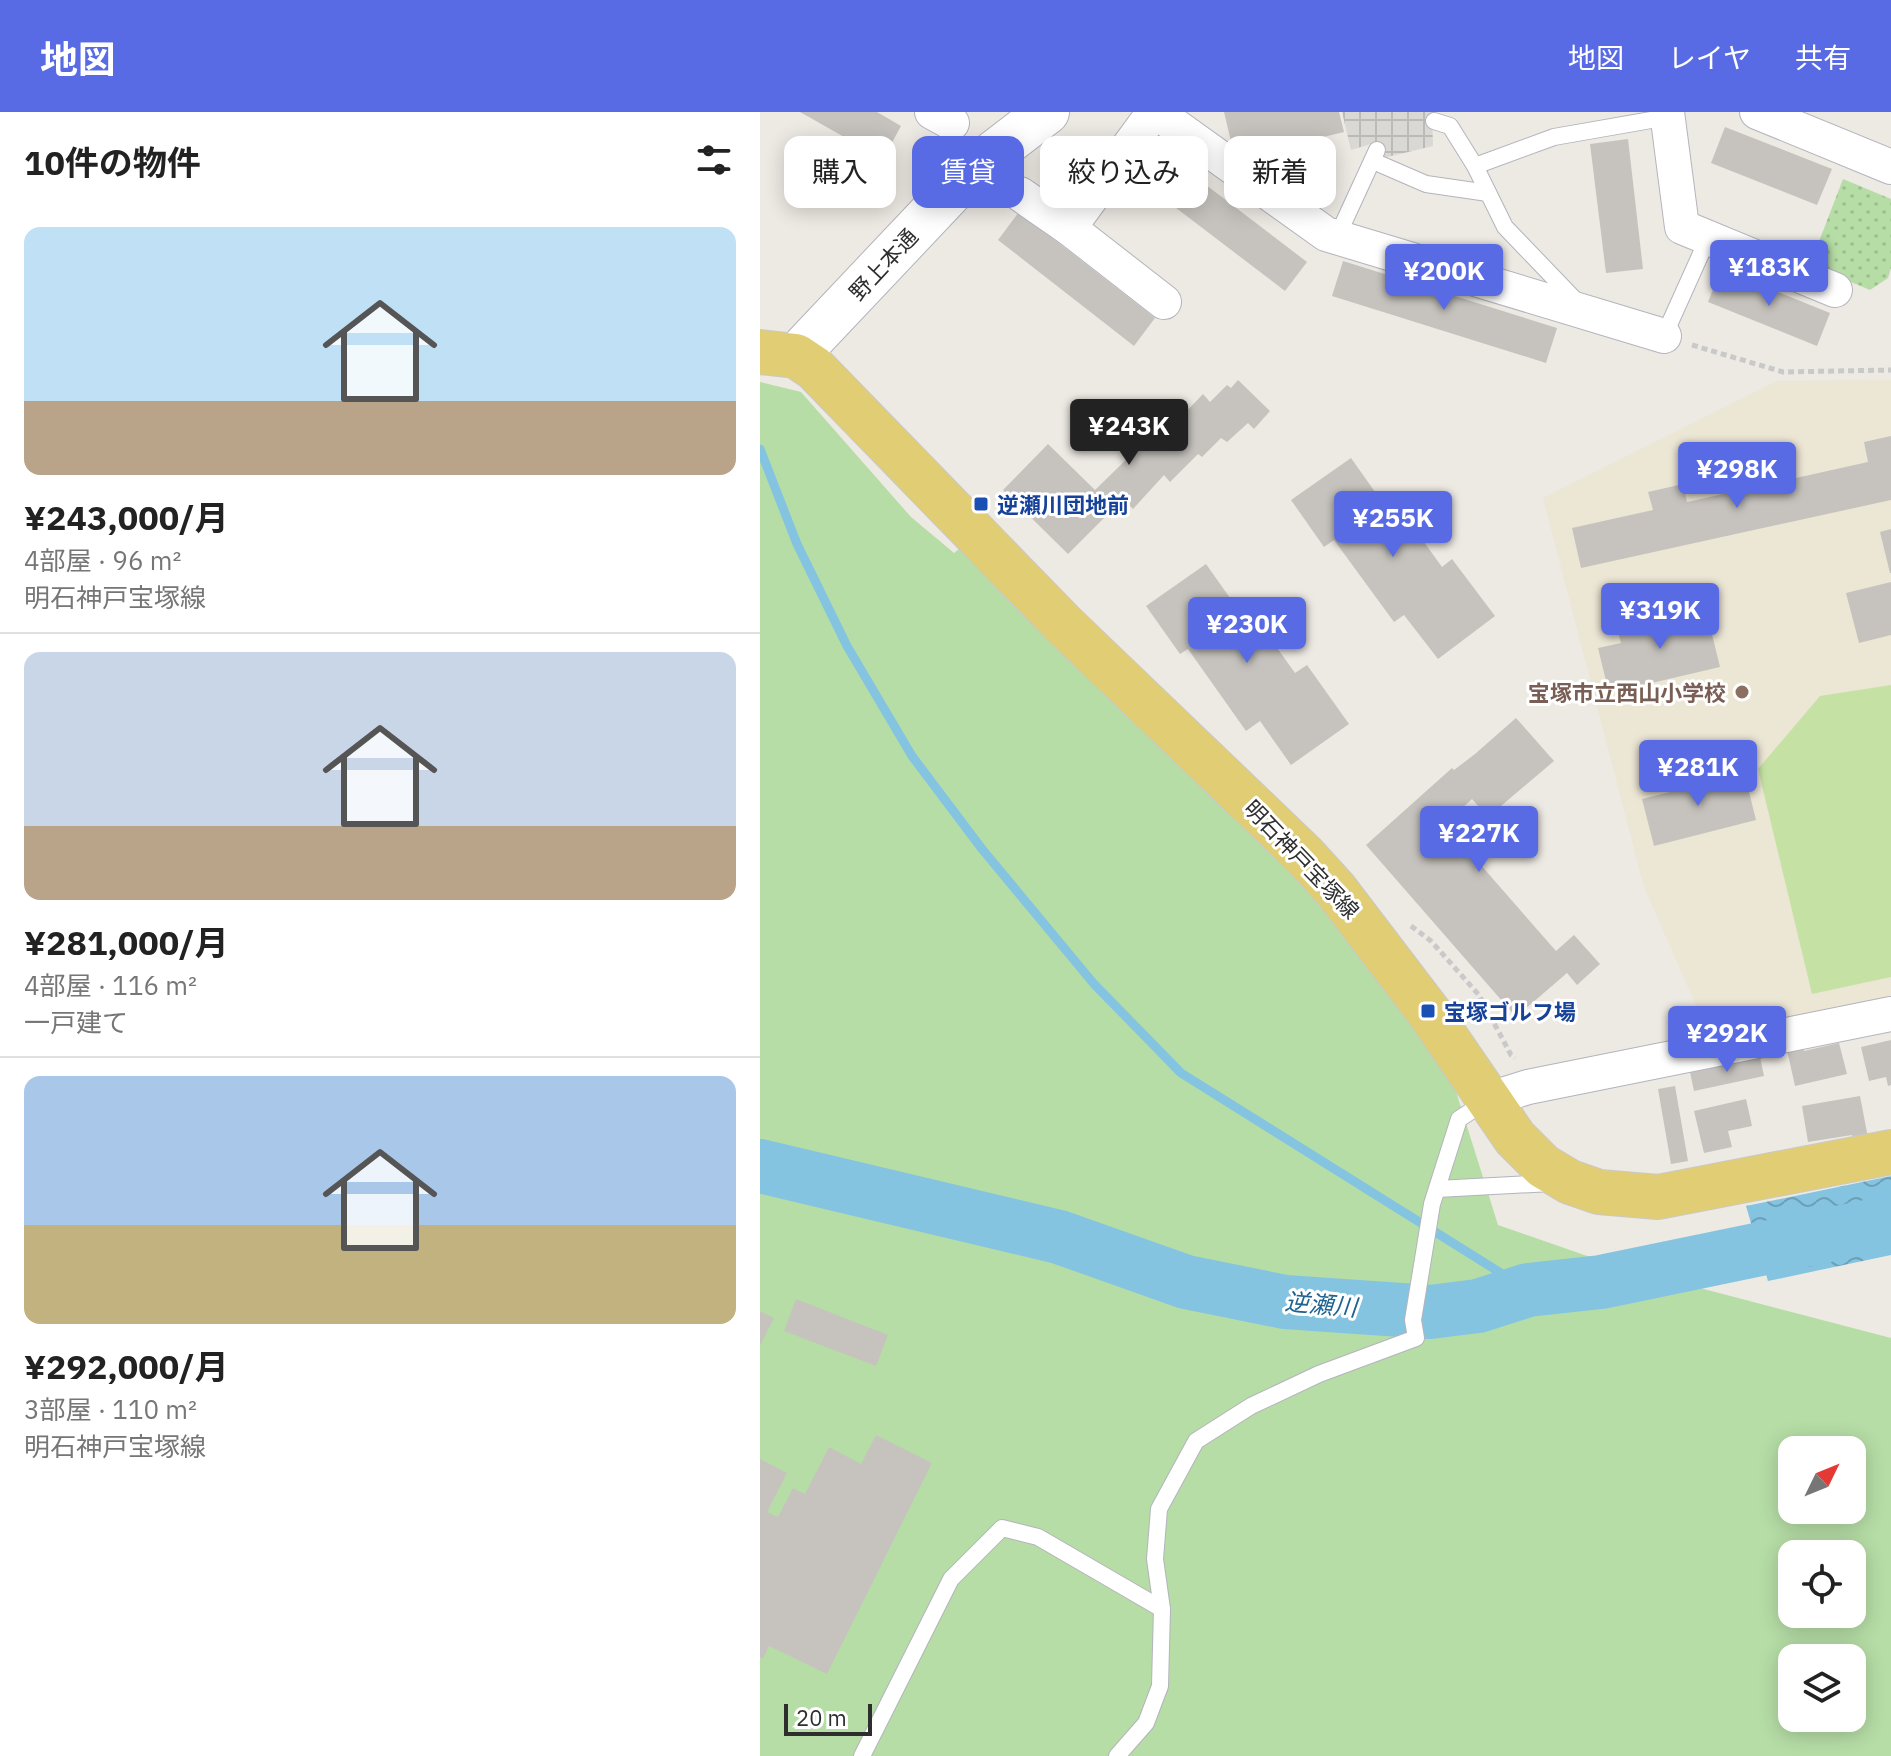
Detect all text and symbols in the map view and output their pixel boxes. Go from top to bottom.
text: 地図 [40,34,116,83]
text: 地図 [1568,39,1624,76]
text: レイヤ [1668,39,1751,76]
text: 共有 [1795,39,1851,76]
chip: 購入 [784,136,896,208]
chip: 賃貸 [912,136,1024,208]
chip: 絞り込み [1040,136,1208,208]
chip: 新着 [1224,136,1336,208]
icon: filters [692,138,736,182]
text: 10件の物件 [24,140,201,184]
street label: 野上本通 [842,222,924,306]
pin: ¥183K [1713,240,1825,308]
pin: ¥200K [1388,244,1500,312]
text: ¥183K [1728,249,1810,283]
text: ¥200K [1403,253,1485,287]
icon: home [308,279,452,423]
pin: ¥243K [1073,399,1185,467]
text: ¥243K [1088,408,1170,442]
pin: ¥298K [1681,442,1793,510]
text: ¥298K [1696,451,1778,485]
place label: 逆瀬川団地前 [997,490,1129,519]
pin: ¥255K [1337,491,1449,559]
text: ¥243,000/月 [24,495,229,539]
marker: 逆瀬川団地前 [972,495,990,513]
text: ¥255K [1352,500,1434,534]
text: 4部屋 · 96 m² [24,543,181,577]
text: 明石神戸宝塚線 [24,580,206,614]
pin: ¥319K [1604,583,1716,651]
text: ¥319K [1619,592,1701,626]
pin: ¥230K [1191,597,1303,665]
text: ¥230K [1206,606,1288,640]
place label: 宝塚市立西山小学校 [1528,678,1726,707]
marker: 宝塚市立西山小学校 [1733,683,1751,701]
icon: home [308,704,452,848]
pin: ¥281K [1642,740,1754,808]
text: ¥281K [1657,749,1739,783]
street label: 明石神戸宝塚線 [1238,794,1366,924]
pin: ¥227K [1423,806,1535,874]
text: ¥227K [1438,815,1520,849]
text: ¥281,000/月 [24,920,229,964]
text: 4部屋 · 116 m² [24,968,197,1002]
place label: 宝塚ゴルフ場 [1444,997,1576,1026]
marker: 宝塚ゴルフ場 [1419,1002,1437,1020]
text: 一戸建て [24,1005,128,1039]
pin: ¥292K [1671,1006,1783,1074]
text: ¥292K [1686,1015,1768,1049]
icon: home [308,1128,452,1272]
water label: 逆瀬川 [1284,1285,1361,1323]
text: ¥292,000/月 [24,1344,229,1388]
text: 3部屋 · 110 m² [24,1392,197,1426]
text: 明石神戸宝塚線 [24,1429,206,1463]
north arrow [1778,1436,1866,1524]
map controls [1778,1436,1866,1732]
button: locate [1778,1540,1866,1628]
button: layers [1778,1644,1866,1732]
scale bar [784,1700,872,1736]
text: 20 m [796,1703,847,1732]

